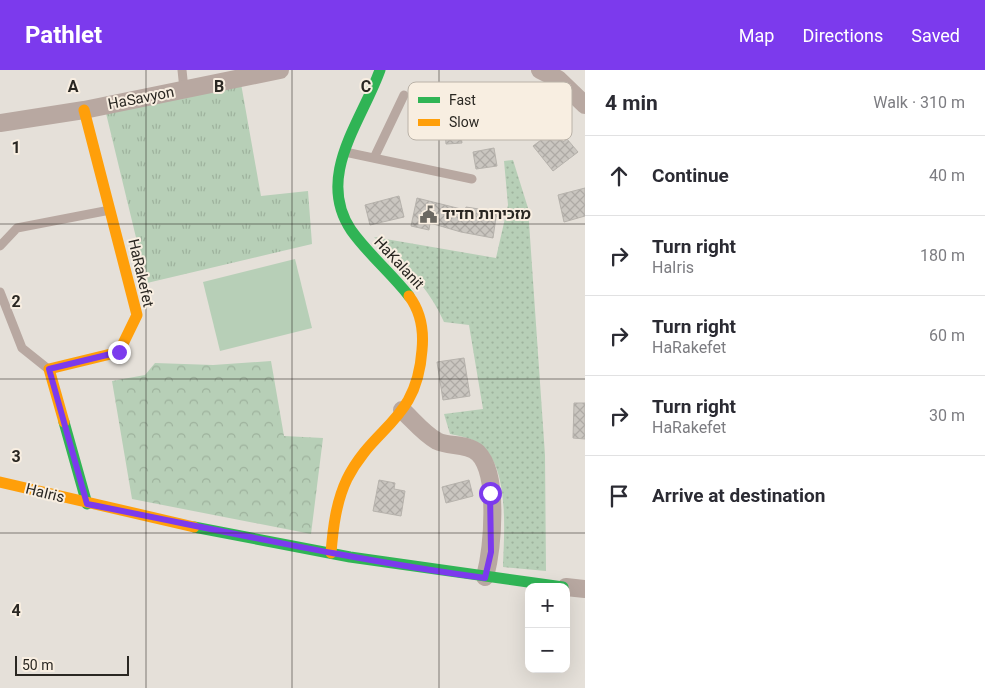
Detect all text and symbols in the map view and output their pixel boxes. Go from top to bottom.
text: Pathlet [25,21,102,49]
text: Map [739,25,774,46]
text: Directions [802,25,883,46]
text: Saved [911,25,960,46]
text: A [68,77,79,96]
text: B [214,77,224,96]
text: C [361,77,371,96]
legend [408,82,572,140]
street label: HaSavyon [106,83,176,113]
text: 4 min [605,91,658,115]
text: Fast [449,92,476,108]
text: Walk · 310 m [873,93,965,112]
text: Slow [449,114,480,130]
text: 1 [11,138,21,157]
icon: ahead [605,162,633,190]
text: Continue [652,164,729,187]
text: 40 m [929,166,965,185]
public building icon: מזכירות חדיד [418,204,438,224]
place label: מזכירות חדיד [442,205,531,223]
street label: HaKalanit [370,233,428,293]
text: Turn right [652,235,736,258]
street label: HaRakefet [124,237,158,309]
icon: right [605,242,633,270]
text: 180 m [920,246,965,265]
text: HaIris [652,258,694,277]
text: 2 [11,292,21,311]
text: Turn right [652,315,736,338]
icon: right [605,322,633,350]
text: 60 m [929,326,965,345]
text: HaRakefet [652,338,726,357]
route end [108,341,131,364]
text: Turn right [652,395,736,418]
icon: right [605,402,633,430]
text: 30 m [929,406,965,425]
text: HaRakefet [652,418,726,437]
text: 3 [11,447,21,466]
street label: HaIris [24,479,66,507]
route start [479,482,502,505]
icon: arrive [605,482,633,510]
text: Arrive at destination [652,484,825,507]
map controls [525,583,570,673]
button: + [525,583,570,628]
text: 4 [11,601,21,620]
button: − [525,628,570,673]
scale bar [15,653,129,676]
text: 50 m [22,657,54,673]

